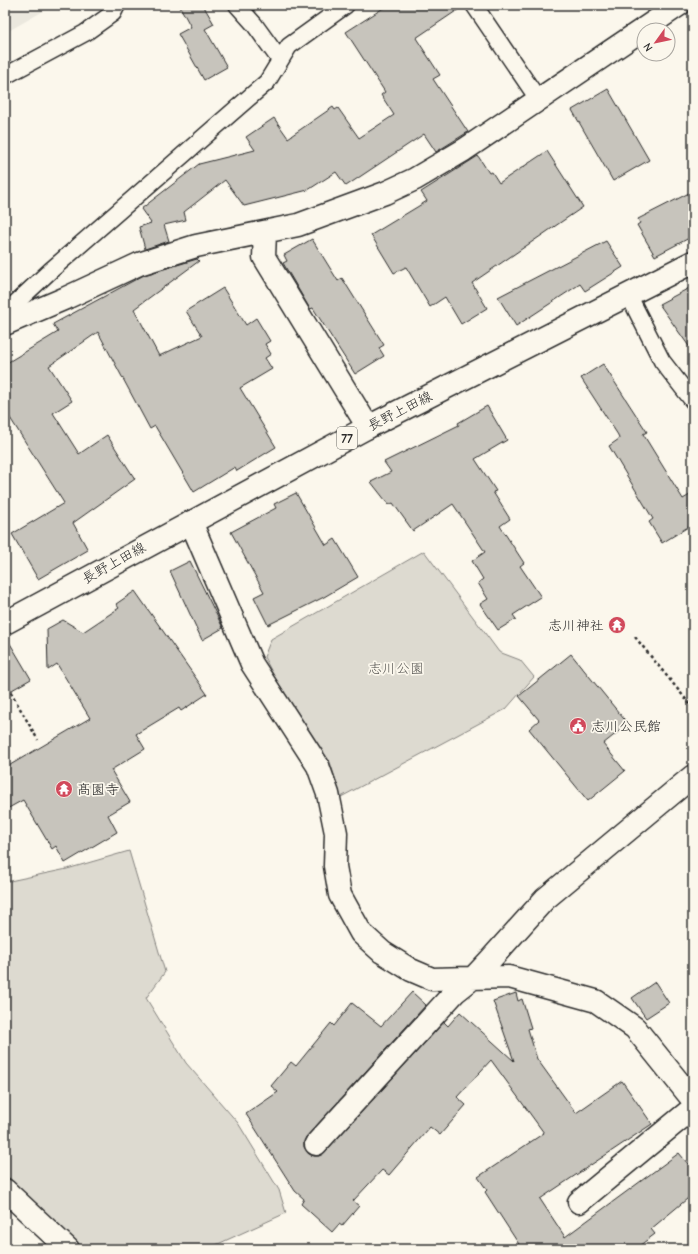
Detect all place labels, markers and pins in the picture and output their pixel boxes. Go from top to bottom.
temple icon: 志川神社 [607,615,627,635]
place label: 志川神社 [548,617,604,634]
public building icon: 志川公民館 [568,716,588,736]
place label: 志川公民館 [591,718,661,735]
temple icon: 髙園寺 [54,779,74,799]
place label: 髙園寺 [77,781,119,798]

